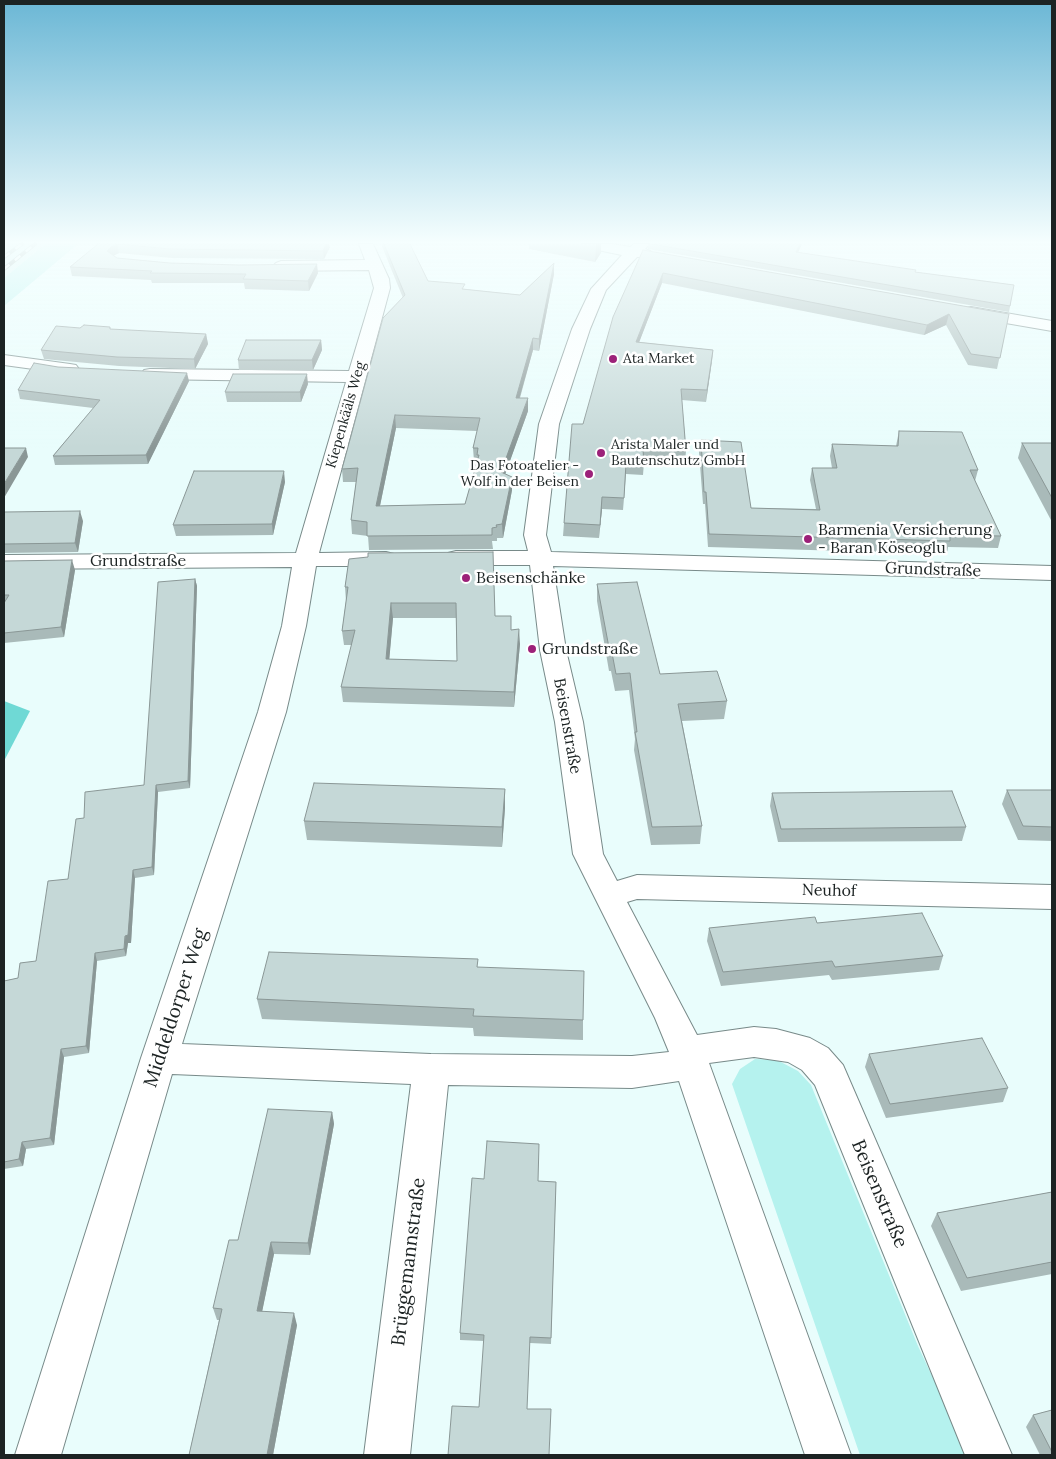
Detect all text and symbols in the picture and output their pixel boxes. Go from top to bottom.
place label: Ata Market [623,351,694,367]
marker: Ata Market [607,353,619,365]
street label: Kiepenkääls Weg [323,360,369,470]
place label: Arista Maler und Bautenschutz GmbH [611,437,746,470]
marker: Arista Maler und Bautenschutz GmbH [595,447,607,459]
place label: Das Fotoatelier - Wolf in der Beisen [461,458,579,491]
marker: Das Fotoatelier - Wolf in der Beisen [583,468,595,480]
place label: Barmenia Versicherung - Baran Köseoglu [818,520,992,558]
marker: Barmenia Versicherung - Baran Köseoglu [802,533,814,545]
street label: Grundstraße [90,551,186,571]
street label: Grundstraße [885,559,981,581]
place label: Beisenschänke [476,568,586,588]
marker: Beisenschänke [460,572,472,584]
place label: Grundstraße [542,639,638,659]
marker: Grundstraße [526,643,538,655]
street label: Beisenstraße [549,676,585,776]
street label: Neuhof [802,881,856,901]
street label: Middeldorper Weg [140,926,212,1090]
street label: Beisenstraße [846,1136,912,1252]
street label: Brüggemannstraße [387,1176,431,1348]

